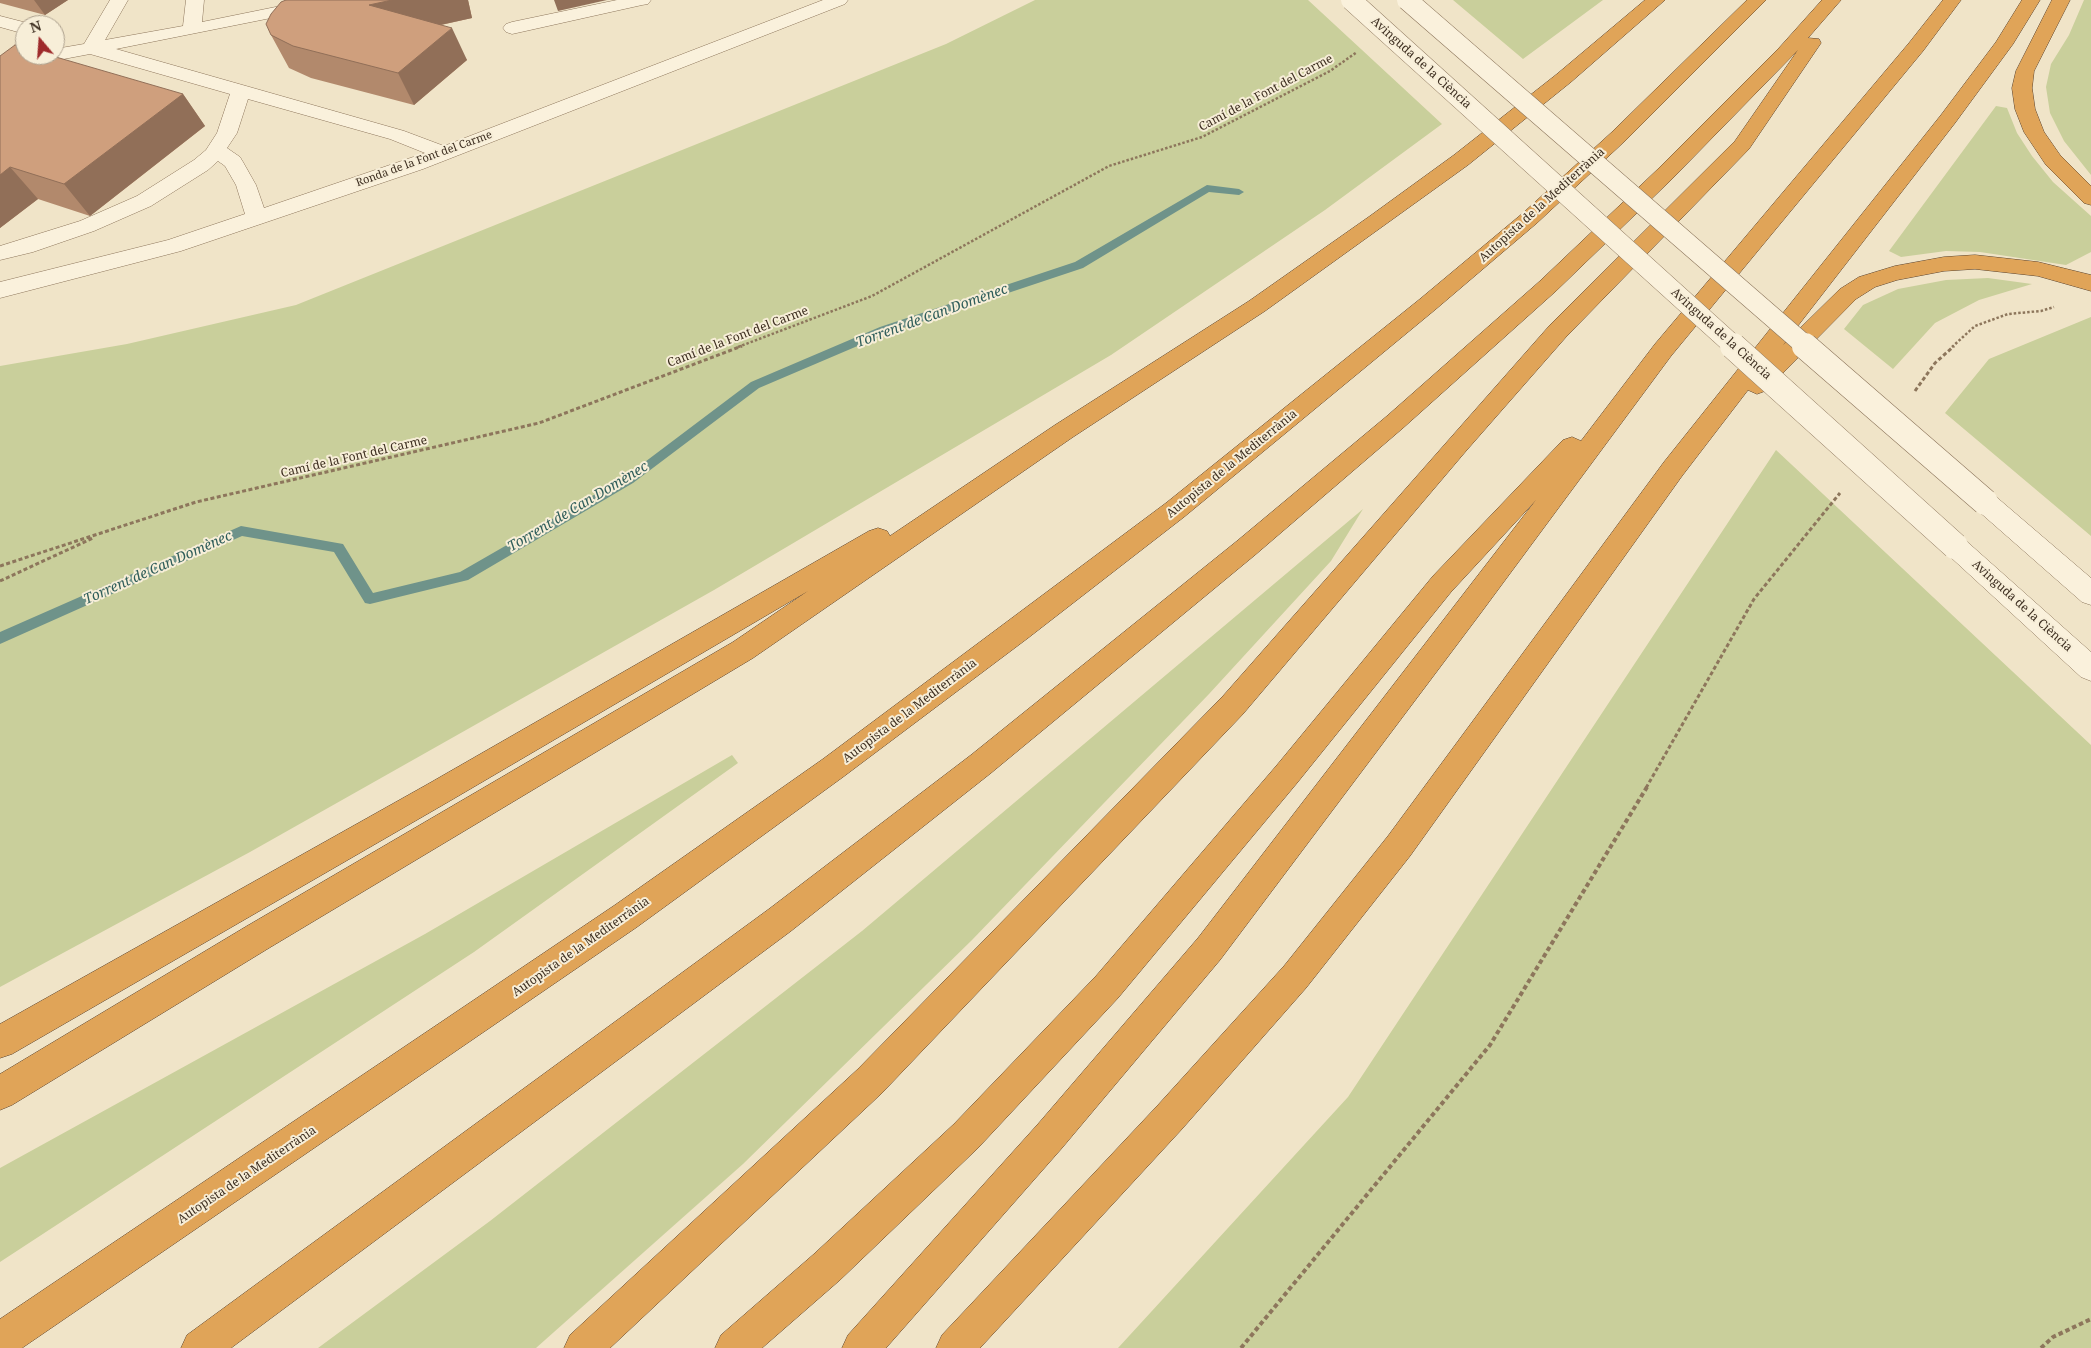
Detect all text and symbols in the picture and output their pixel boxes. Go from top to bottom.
street label: Avinguda de la Ciència [1368,14,1474,112]
north arrow [15,15,65,65]
text: N [27,15,44,37]
street label: Camí de la Font del Carme [1197,52,1335,134]
street label: Ronda de la Font del Carme [354,128,494,190]
street label: Autopista de la Mediterrània [1476,145,1608,265]
water label: Torrent de Can Domènec [854,281,1010,351]
street label: Avinguda de la Ciència [1668,285,1774,383]
street label: Camí de la Font del Carme [666,303,810,371]
street label: Autopista de la Mediterrània [1164,407,1300,521]
street label: Camí de la Font del Carme [279,433,429,481]
water label: Torrent de Can Domènec [505,458,651,556]
water label: Torrent de Can Domènec [81,528,235,608]
street label: Avinguda de la Ciència [1969,557,2075,655]
street label: Autopista de la Mediterrània [840,656,980,766]
street label: Autopista de la Mediterrània [510,894,652,1000]
street label: Autopista de la Mediterrània [175,1123,319,1227]

